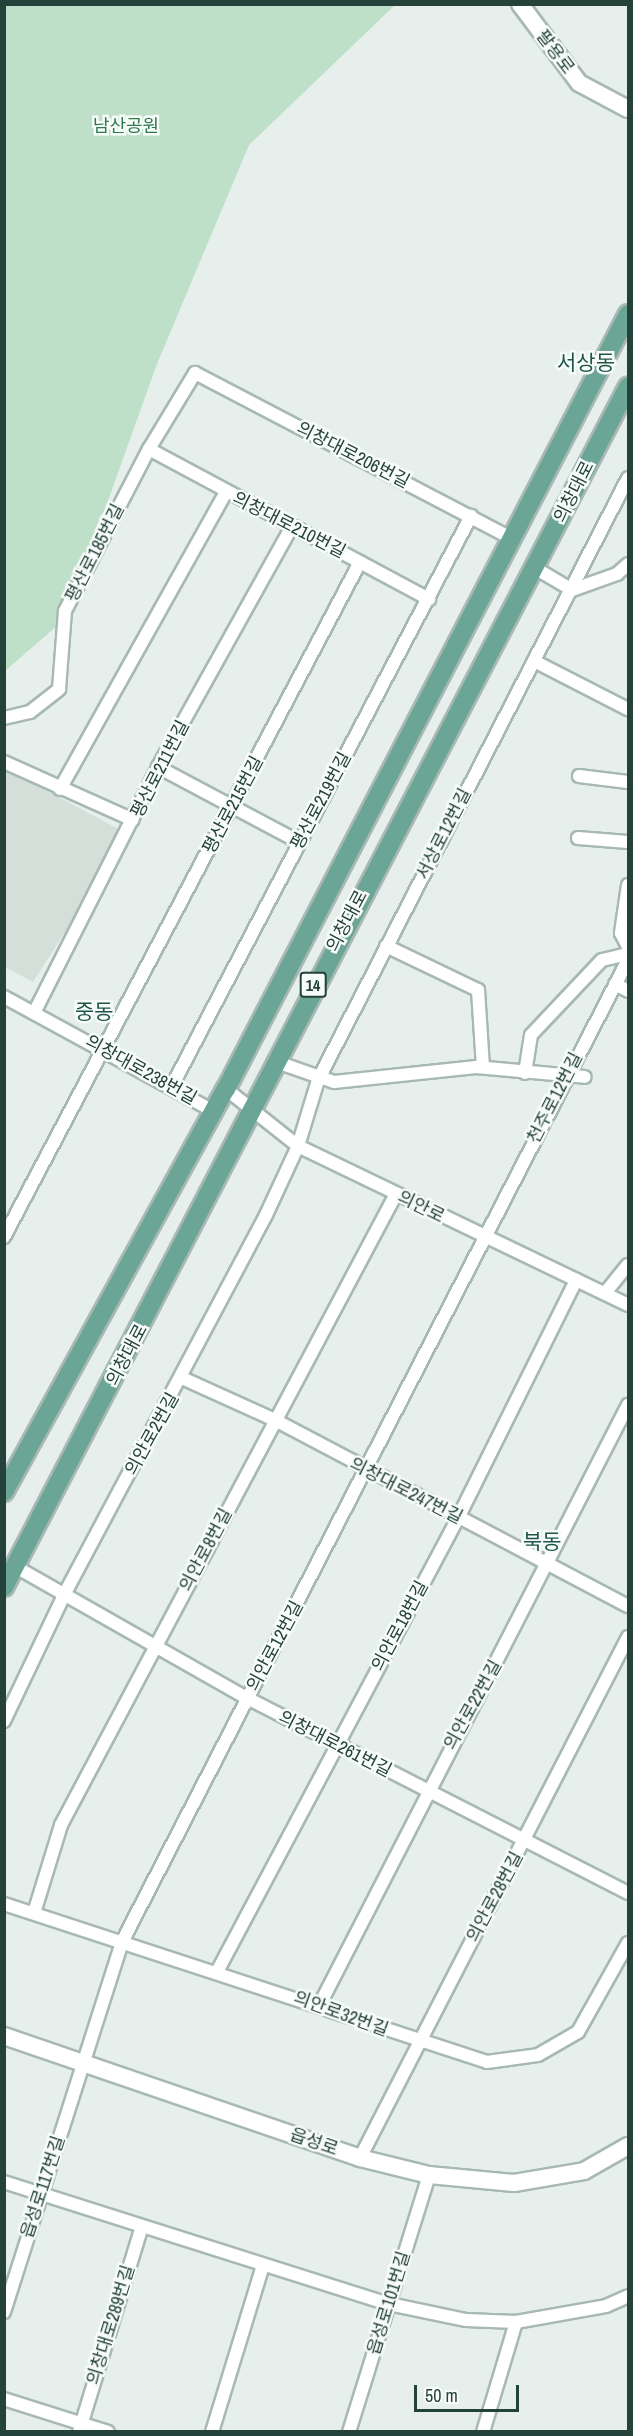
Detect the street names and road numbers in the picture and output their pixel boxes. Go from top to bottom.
street label: 팔용로 [531,26,579,78]
street label: 의창대로206번길 [293,417,413,493]
street label: 의창대로 [549,458,599,526]
street label: 의창대로210번길 [229,487,349,563]
street label: 평산로185번길 [61,500,129,606]
street label: 평산로211번길 [126,717,194,821]
street label: 평산로219번길 [286,749,356,853]
street label: 평산로215번길 [198,753,268,857]
street label: 서상로12번길 [412,785,476,883]
street label: 의창대로 [322,887,372,955]
road number: 14 [300,972,326,998]
street label: 의창대로238번길 [82,1030,200,1110]
street label: 천주로12번길 [523,1049,587,1147]
street label: 의안로 [394,1186,448,1228]
street label: 의창대로 [102,1321,152,1389]
street label: 의안로2번길 [120,1389,184,1479]
street label: 의창대로247번길 [346,1453,466,1529]
street label: 의안로8번길 [175,1505,237,1595]
street label: 의안로18번길 [367,1577,433,1675]
street label: 의안로12번길 [242,1597,308,1695]
street label: 의안로22번길 [440,1656,506,1754]
street label: 의창대로261번길 [275,1706,395,1782]
street label: 의안로28번길 [462,1848,528,1946]
street label: 의안로32번길 [291,1987,391,2041]
street label: 읍성로 [287,2124,341,2160]
street label: 읍성로117번길 [16,2133,70,2241]
street label: 읍성로101번길 [363,2248,415,2358]
street label: 의창대로289번길 [83,2263,139,2387]

